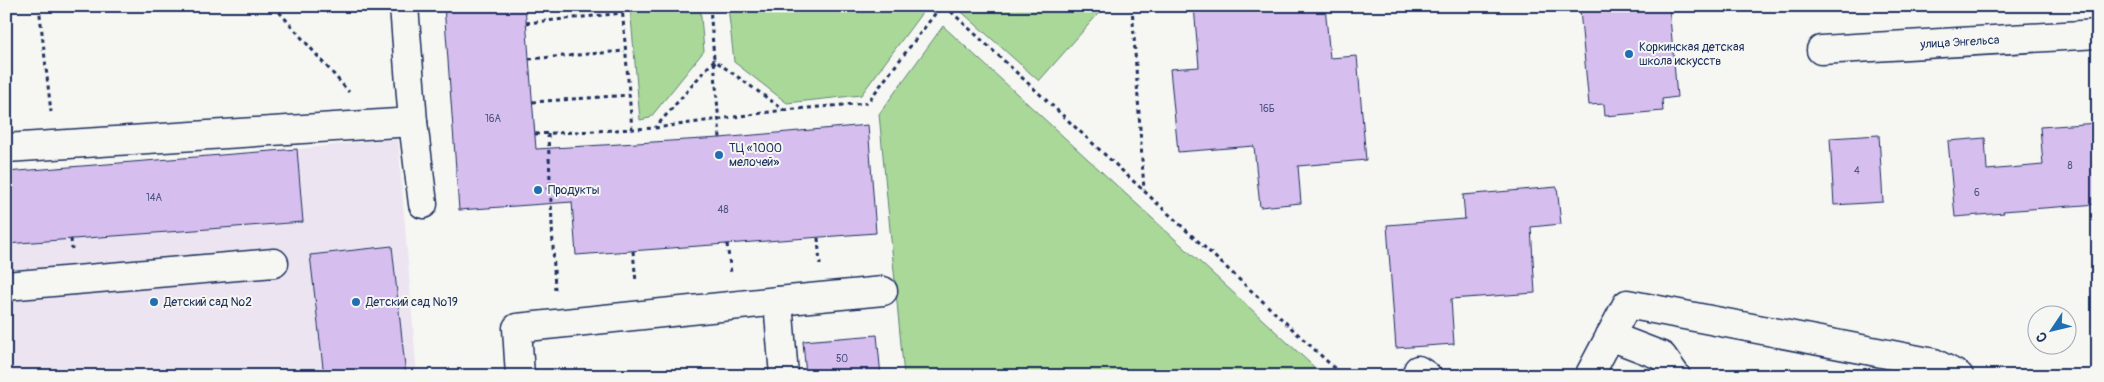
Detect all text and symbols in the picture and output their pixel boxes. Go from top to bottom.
street label: улица Энгельса [1919,33,2000,52]
place label: Коркинская детская школа искусств [1639,40,1745,69]
marker: Коркинская детская школа искусств [1623,48,1635,60]
house number: 16Б [1259,103,1275,115]
house number: 16А [485,113,502,125]
place label: ТЦ «1000 мелочей» [729,141,782,170]
marker: ТЦ «1000 мелочей» [713,149,725,161]
house number: 8 [2067,160,2073,172]
house number: 4 [1854,165,1860,177]
place label: Продукты [548,183,600,198]
marker: Продукты [532,184,544,196]
house number: 6 [1974,187,1980,199]
house number: 14А [146,192,163,204]
house number: 48 [718,204,728,216]
place label: Детский сад №2 [163,295,252,310]
place label: Детский сад №19 [365,295,458,310]
marker: Детский сад №2 [148,296,160,308]
marker: Детский сад №19 [350,296,362,308]
north arrow [2026,304,2076,354]
text: С [2032,328,2051,346]
house number: 50 [836,353,848,365]

